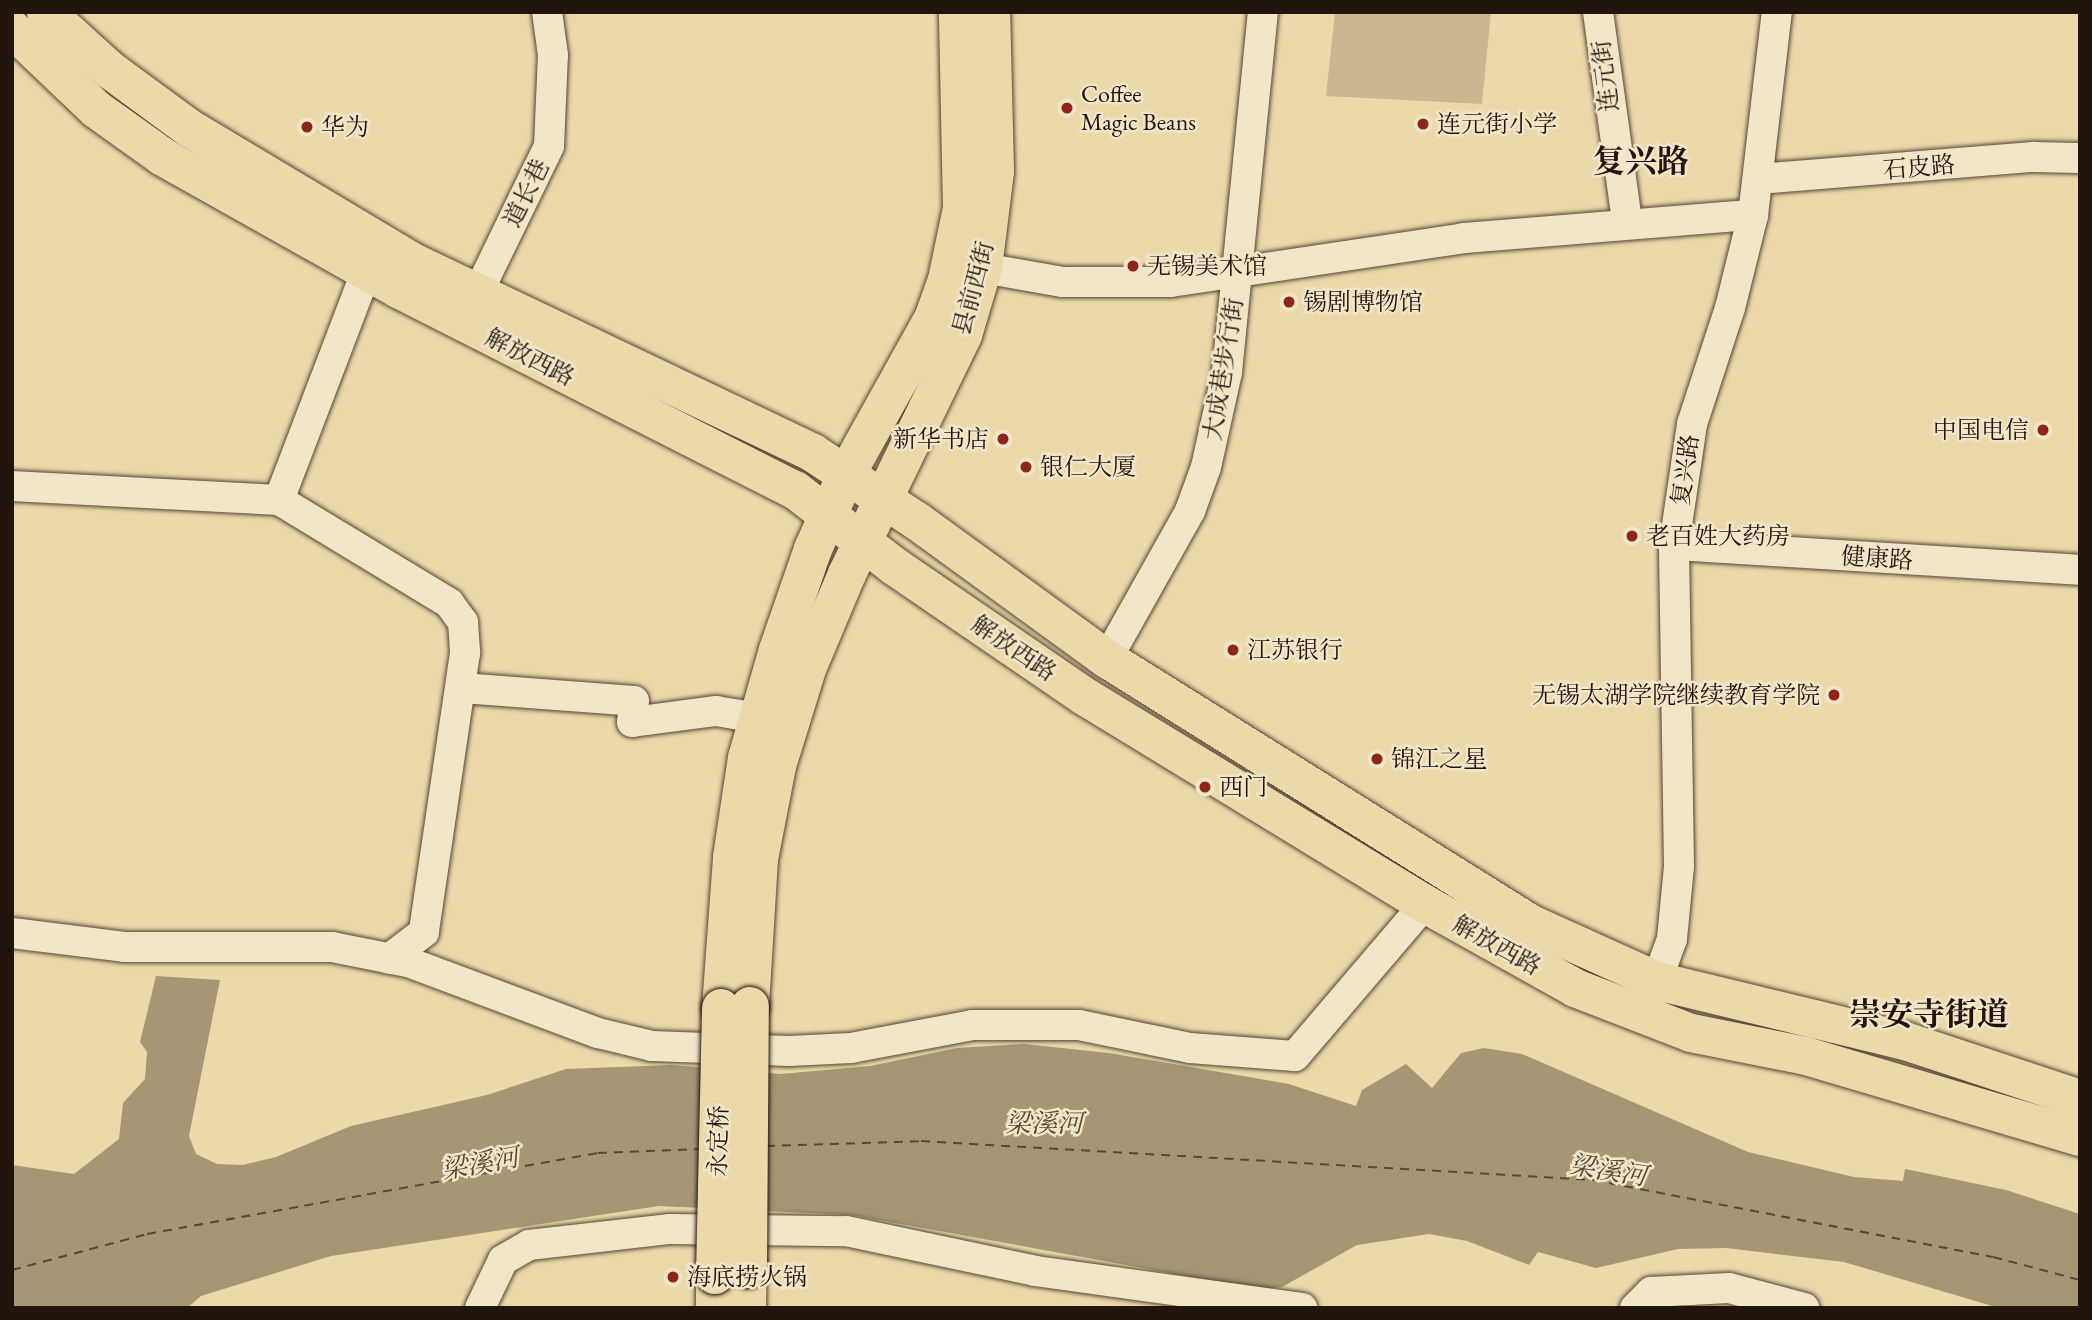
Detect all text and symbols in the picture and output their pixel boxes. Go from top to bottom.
street label: 连元街 [1586,39,1624,113]
place label: Coffee Magic Beans [1081,80,1196,136]
marker: Coffee Magic Beans [1059,100,1075,116]
place label: 连元街小学 [1437,110,1557,138]
place label: 华为 [321,113,369,141]
marker: 连元街小学 [1415,116,1431,132]
marker: 华为 [299,119,315,135]
district label: 复兴路 [1593,142,1689,180]
street label: 石皮路 [1882,150,1956,184]
street label: 道长巷 [497,154,555,232]
street label: 县前西街 [947,238,999,338]
place label: 无锡美术馆 [1147,252,1267,280]
marker: 无锡美术馆 [1125,258,1141,274]
place label: 锡剧博物馆 [1303,288,1423,316]
marker: 锡剧博物馆 [1281,294,1297,310]
street label: 大成巷步行街 [1198,296,1248,442]
street label: 解放西路 [481,322,579,392]
place label: 中国电信 [1933,416,2029,444]
marker: 中国电信 [2035,422,2051,438]
place label: 新华书店 [893,425,989,453]
marker: 新华书店 [995,431,1011,447]
street label: 复兴路 [1666,432,1704,508]
place label: 银仁大厦 [1040,453,1136,481]
marker: 银仁大厦 [1018,459,1034,475]
place label: 老百姓大药房 [1646,522,1790,550]
marker: 老百姓大药房 [1624,528,1640,544]
street label: 健康路 [1840,541,1914,575]
street label: 解放西路 [966,609,1062,687]
place label: 江苏银行 [1247,636,1343,664]
marker: 江苏银行 [1225,642,1241,658]
place label: 无锡太湖学院继续教育学院 [1532,681,1820,709]
marker: 无锡太湖学院继续教育学院 [1826,687,1842,703]
place label: 锦江之星 [1391,745,1487,773]
marker: 锦江之星 [1369,751,1385,767]
place label: 西门 [1219,773,1267,801]
marker: 西门 [1197,779,1213,795]
street label: 解放西路 [1448,909,1546,981]
district label: 崇安寺街道 [1849,995,2009,1033]
street label: 永定桥 [703,1105,733,1177]
water label: 梁溪河 [1005,1108,1083,1140]
water label: 梁溪河 [439,1142,521,1186]
water label: 梁溪河 [1567,1149,1649,1193]
place label: 海底捞火锅 [687,1263,807,1291]
marker: 海底捞火锅 [665,1269,681,1285]

